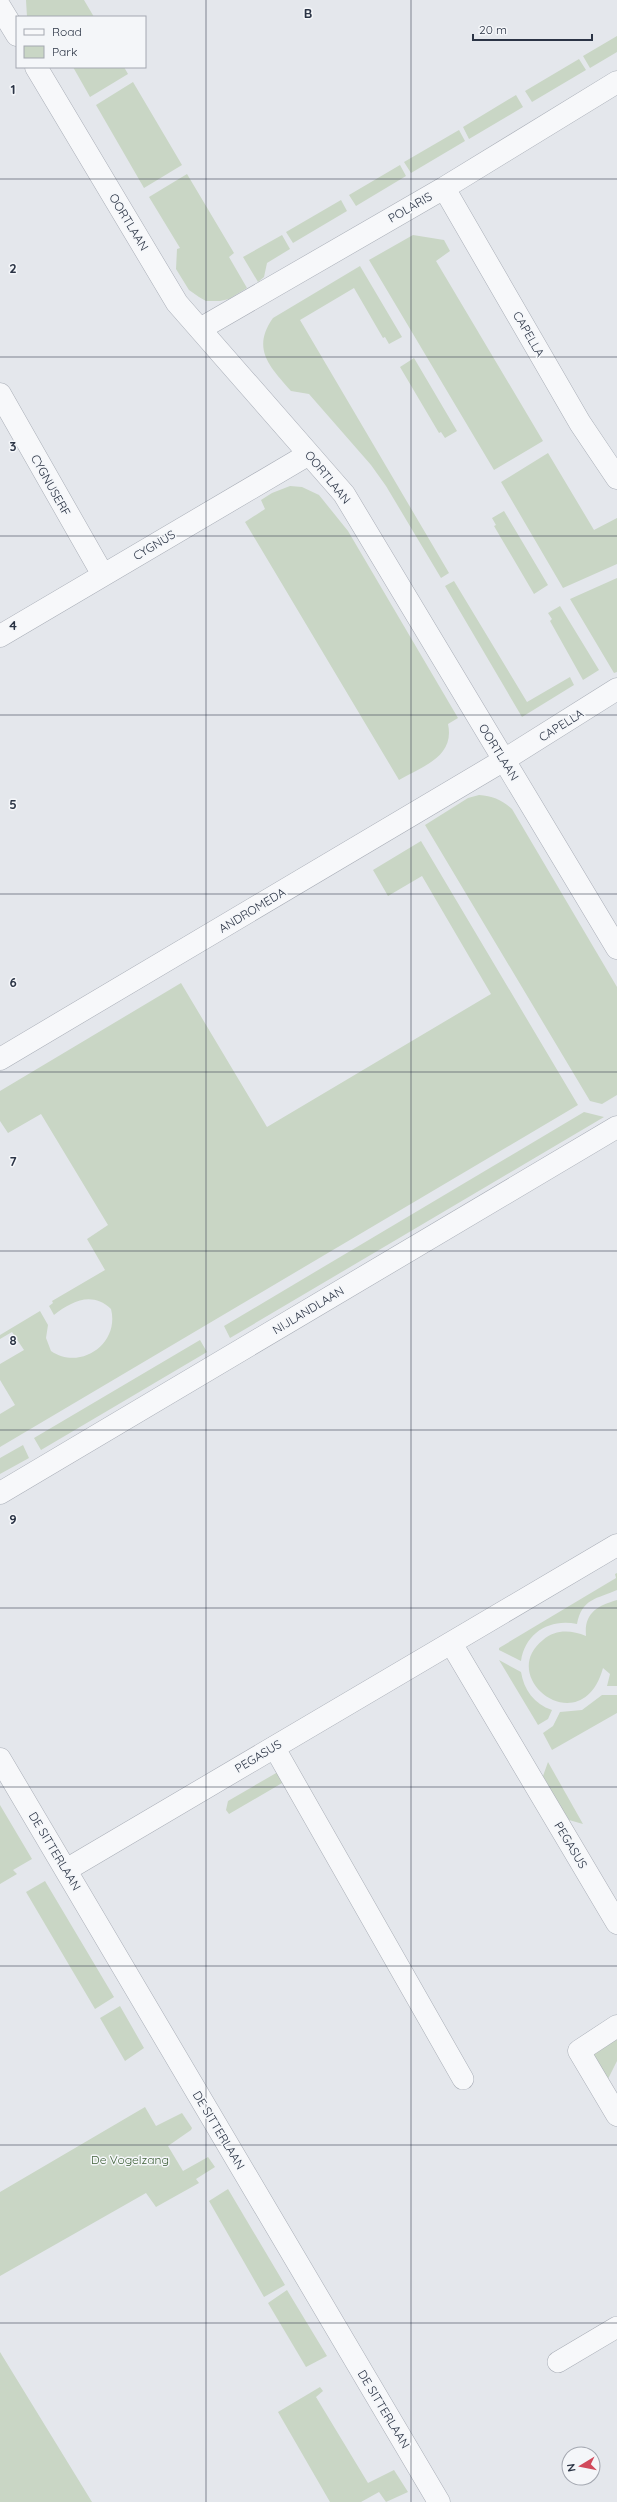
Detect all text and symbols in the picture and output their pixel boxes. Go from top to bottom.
text: B [304,5,312,21]
legend [16,16,146,68]
scale bar [473,16,592,42]
text: 20 m [479,22,507,37]
text: Road [52,24,82,39]
text: Park [52,44,77,59]
text: 1 [10,81,16,97]
street label: POLARIS [385,188,435,226]
street label: OORTLAAN [106,191,152,253]
text: 2 [9,260,17,276]
street label: CAPELLA [510,309,548,360]
text: 3 [10,438,17,454]
street label: OORTLAAN [302,447,354,507]
street label: CYGNUSERF [28,452,74,519]
street label: CYGNUS [130,526,178,563]
text: 4 [9,617,17,633]
street label: CAPELLA [536,705,586,745]
street label: OORTLAAN [476,721,522,783]
text: 5 [9,796,17,812]
street label: ANDROMEDA [216,884,288,936]
text: 6 [9,974,17,990]
text: 7 [9,1153,17,1169]
street label: NIJLANDLAAN [270,1283,346,1337]
text: 8 [9,1332,17,1348]
text: 9 [9,1511,17,1527]
street label: PEGASUS [232,1736,284,1776]
street label: DE SITTERLAAN [26,1809,84,1893]
street label: PEGASUS [551,1819,591,1871]
street label: DE SITTERLAAN [190,2088,248,2172]
park label: De Vogelzang [91,2152,169,2167]
street label: DE SITTERLAAN [355,2367,413,2451]
north arrow [561,2446,601,2486]
text: N [564,2463,579,2473]

